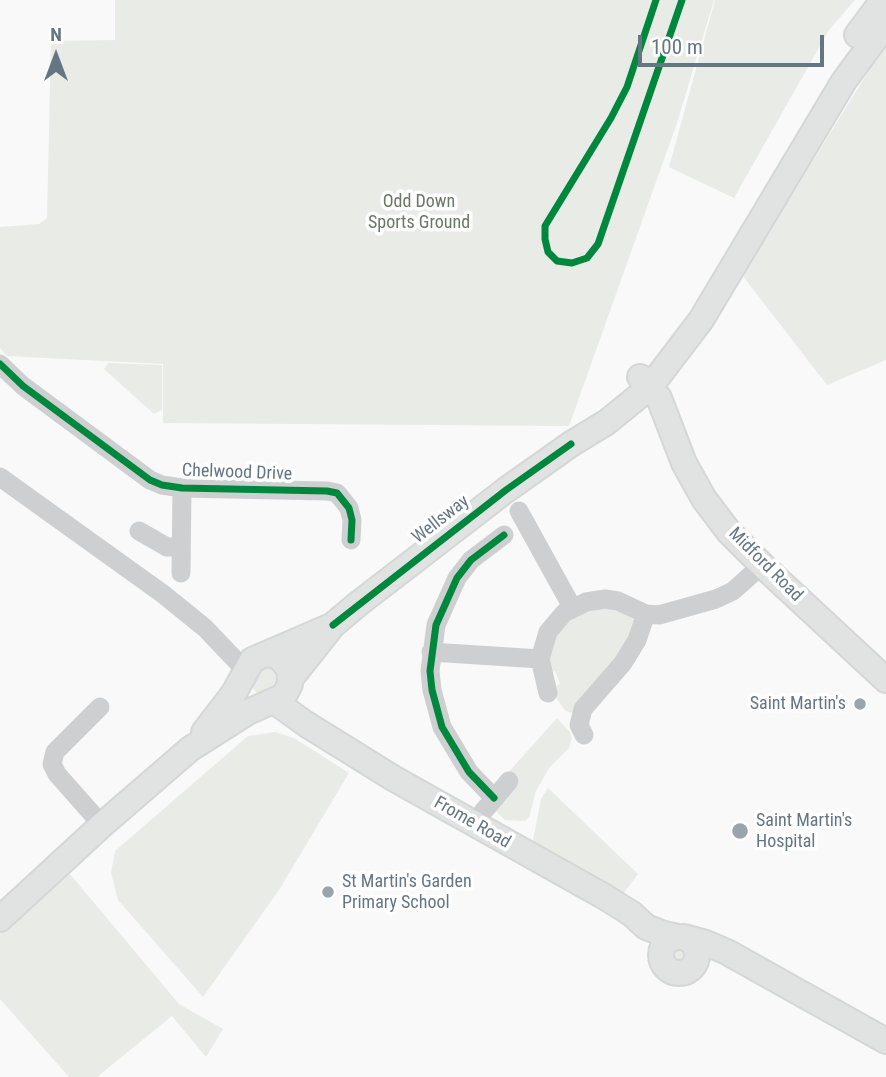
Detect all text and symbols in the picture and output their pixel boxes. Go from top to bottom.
north arrow [21,21,91,91]
scale bar [641,21,826,65]
text: N [50,23,62,46]
text: 100 m [651,35,703,59]
park label: Odd Down Sports Ground [368,191,470,234]
street label: Chelwood Drive [182,460,292,486]
street label: Wellsway [408,491,474,549]
street label: Midford Road [723,523,807,607]
place label: Saint Martin's [750,693,846,715]
marker: Saint Martin's [852,696,868,712]
street label: Frome Road [430,792,514,854]
place label: Saint Martin's Hospital [756,810,852,852]
marker: Saint Martin's Hospital [730,821,750,841]
place label: St Martin's Garden Primary School [342,871,472,914]
marker: St Martin's Garden Primary School [320,884,336,900]

